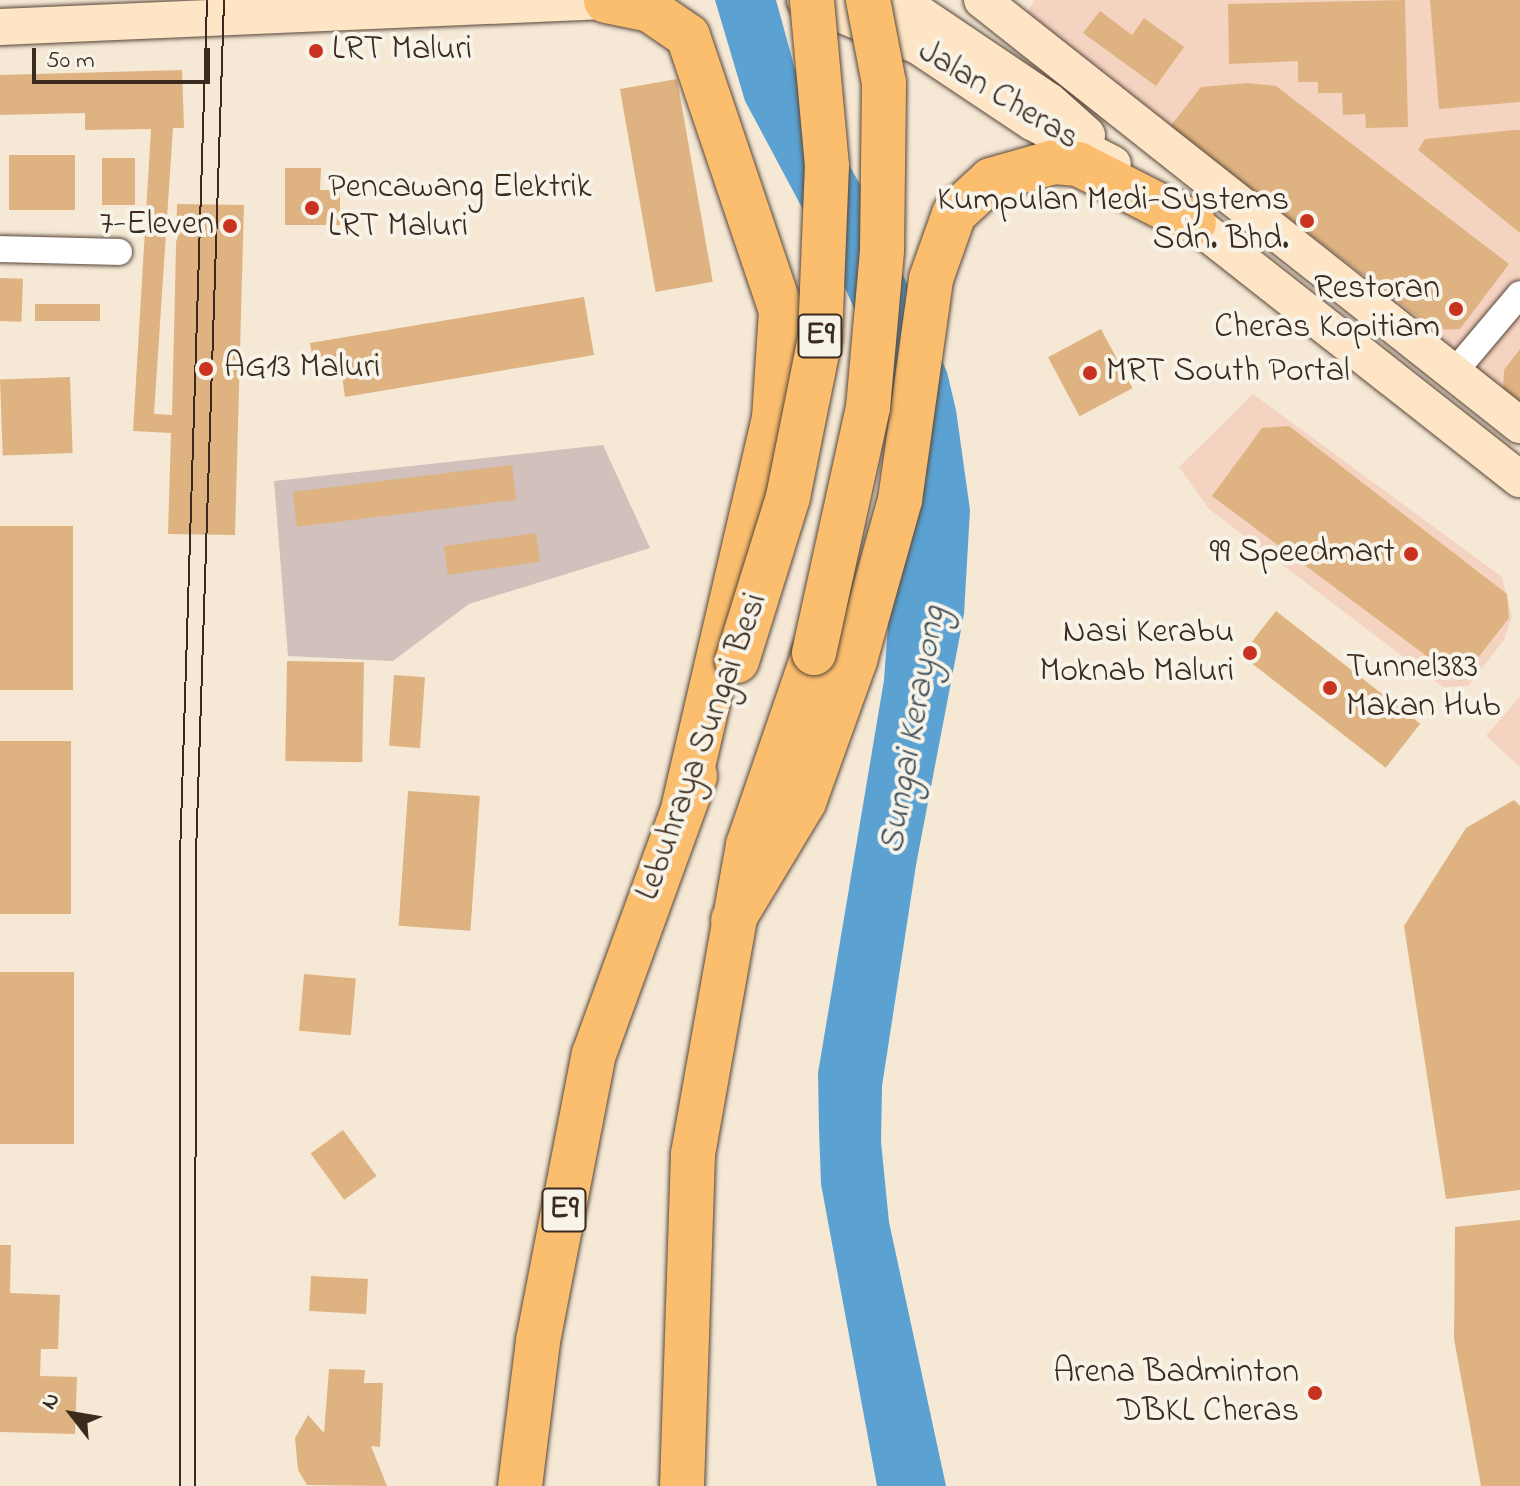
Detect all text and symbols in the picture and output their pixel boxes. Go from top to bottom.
place label: LRT Maluri [332,31,472,71]
scale bar [36,32,214,82]
street label: Jalan Cheras [910,32,1086,160]
marker: LRT Maluri [307,42,325,60]
text: 50 m [46,44,95,79]
place label: Pencawang Elektrik LRT Maluri [328,168,592,248]
place label: Kumpulan Medi-Systems Sdn. Bhd. [937,181,1289,260]
marker: Pencawang Elektrik LRT Maluri [303,199,321,217]
place label: 7-Eleven [100,206,214,246]
marker: Kumpulan Medi-Systems Sdn. Bhd. [1296,210,1318,232]
marker: 7-Eleven [221,217,239,235]
place label: Restoran Cheras Kopitiam [1214,269,1440,348]
marker: Restoran Cheras Kopitiam [1447,300,1465,318]
road number: E9 [796,308,844,364]
place label: AG13 Maluri [224,349,380,389]
place label: MRT South Portal [1106,353,1350,393]
marker: AG13 Maluri [195,358,217,380]
marker: MRT South Portal [1081,364,1099,382]
place label: 99 Speedmart [1209,534,1395,574]
marker: 99 Speedmart [1402,545,1420,563]
street label: Lebuhraya Sungai Besi [628,588,778,906]
water label: Sungai Kerayong [871,603,957,857]
place label: Nasi Kerabu Moknab Maluri [1040,613,1234,692]
marker: Nasi Kerabu Moknab Maluri [1241,644,1259,662]
place label: Tunnel383 Makan Hub [1346,648,1501,728]
marker: Tunnel383 Makan Hub [1321,679,1339,697]
road number: E9 [540,1182,588,1238]
place label: Arena Badminton DBKL Cheras [1053,1353,1299,1432]
north arrow [32,1374,112,1454]
marker: Arena Badminton DBKL Cheras [1306,1384,1324,1402]
text: N [34,1387,69,1416]

